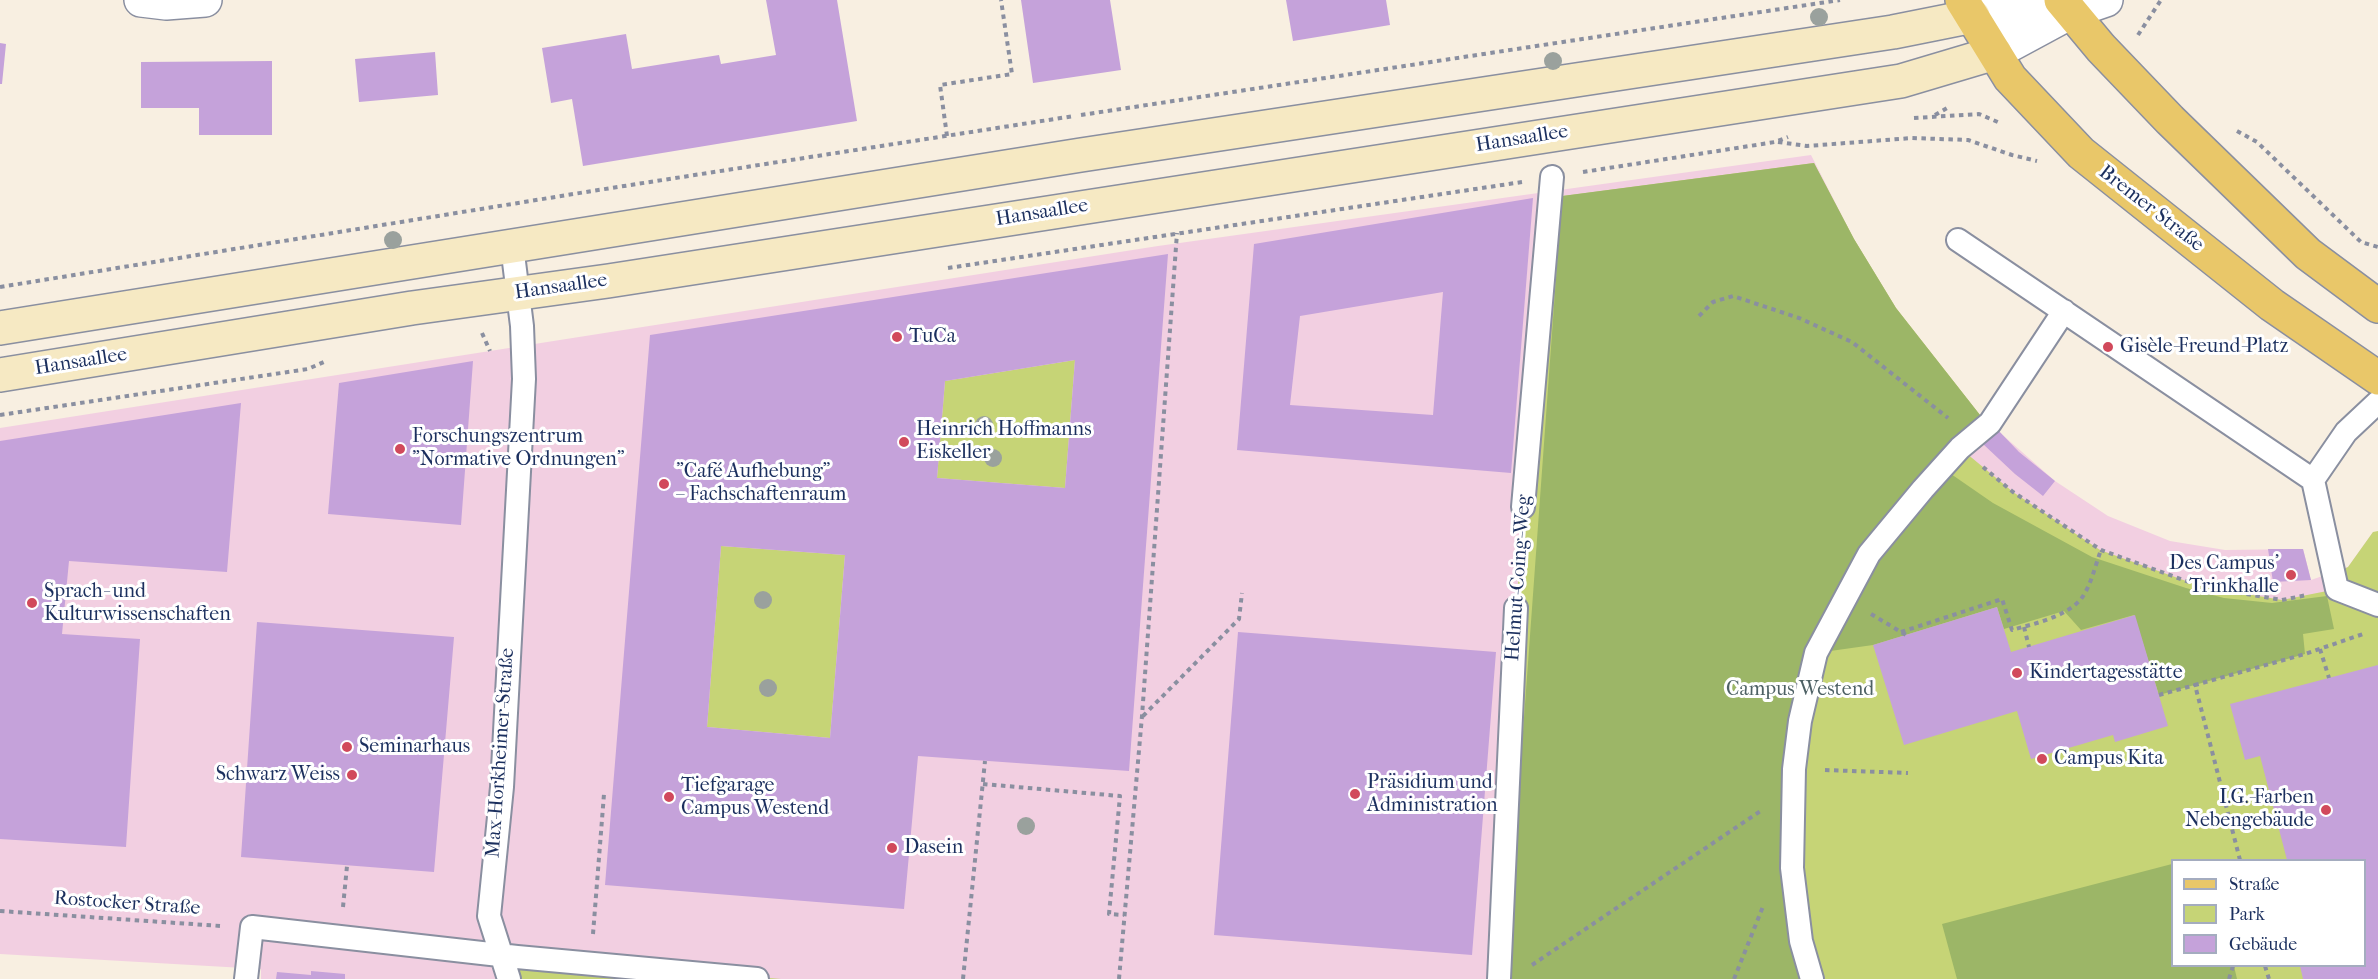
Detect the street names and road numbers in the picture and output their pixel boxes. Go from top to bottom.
street label: Hansaallee [1474,120,1570,158]
street label: Bremer Straße [2094,161,2208,257]
street label: Hansaallee [994,194,1090,232]
street label: Hansaallee [513,269,609,305]
street label: Hansaallee [33,343,129,381]
street label: Helmut-Coing-Weg [1501,494,1537,662]
street label: Max-Horkheimer-Straße [482,647,520,859]
street label: Rostocker Straße [53,887,201,921]

